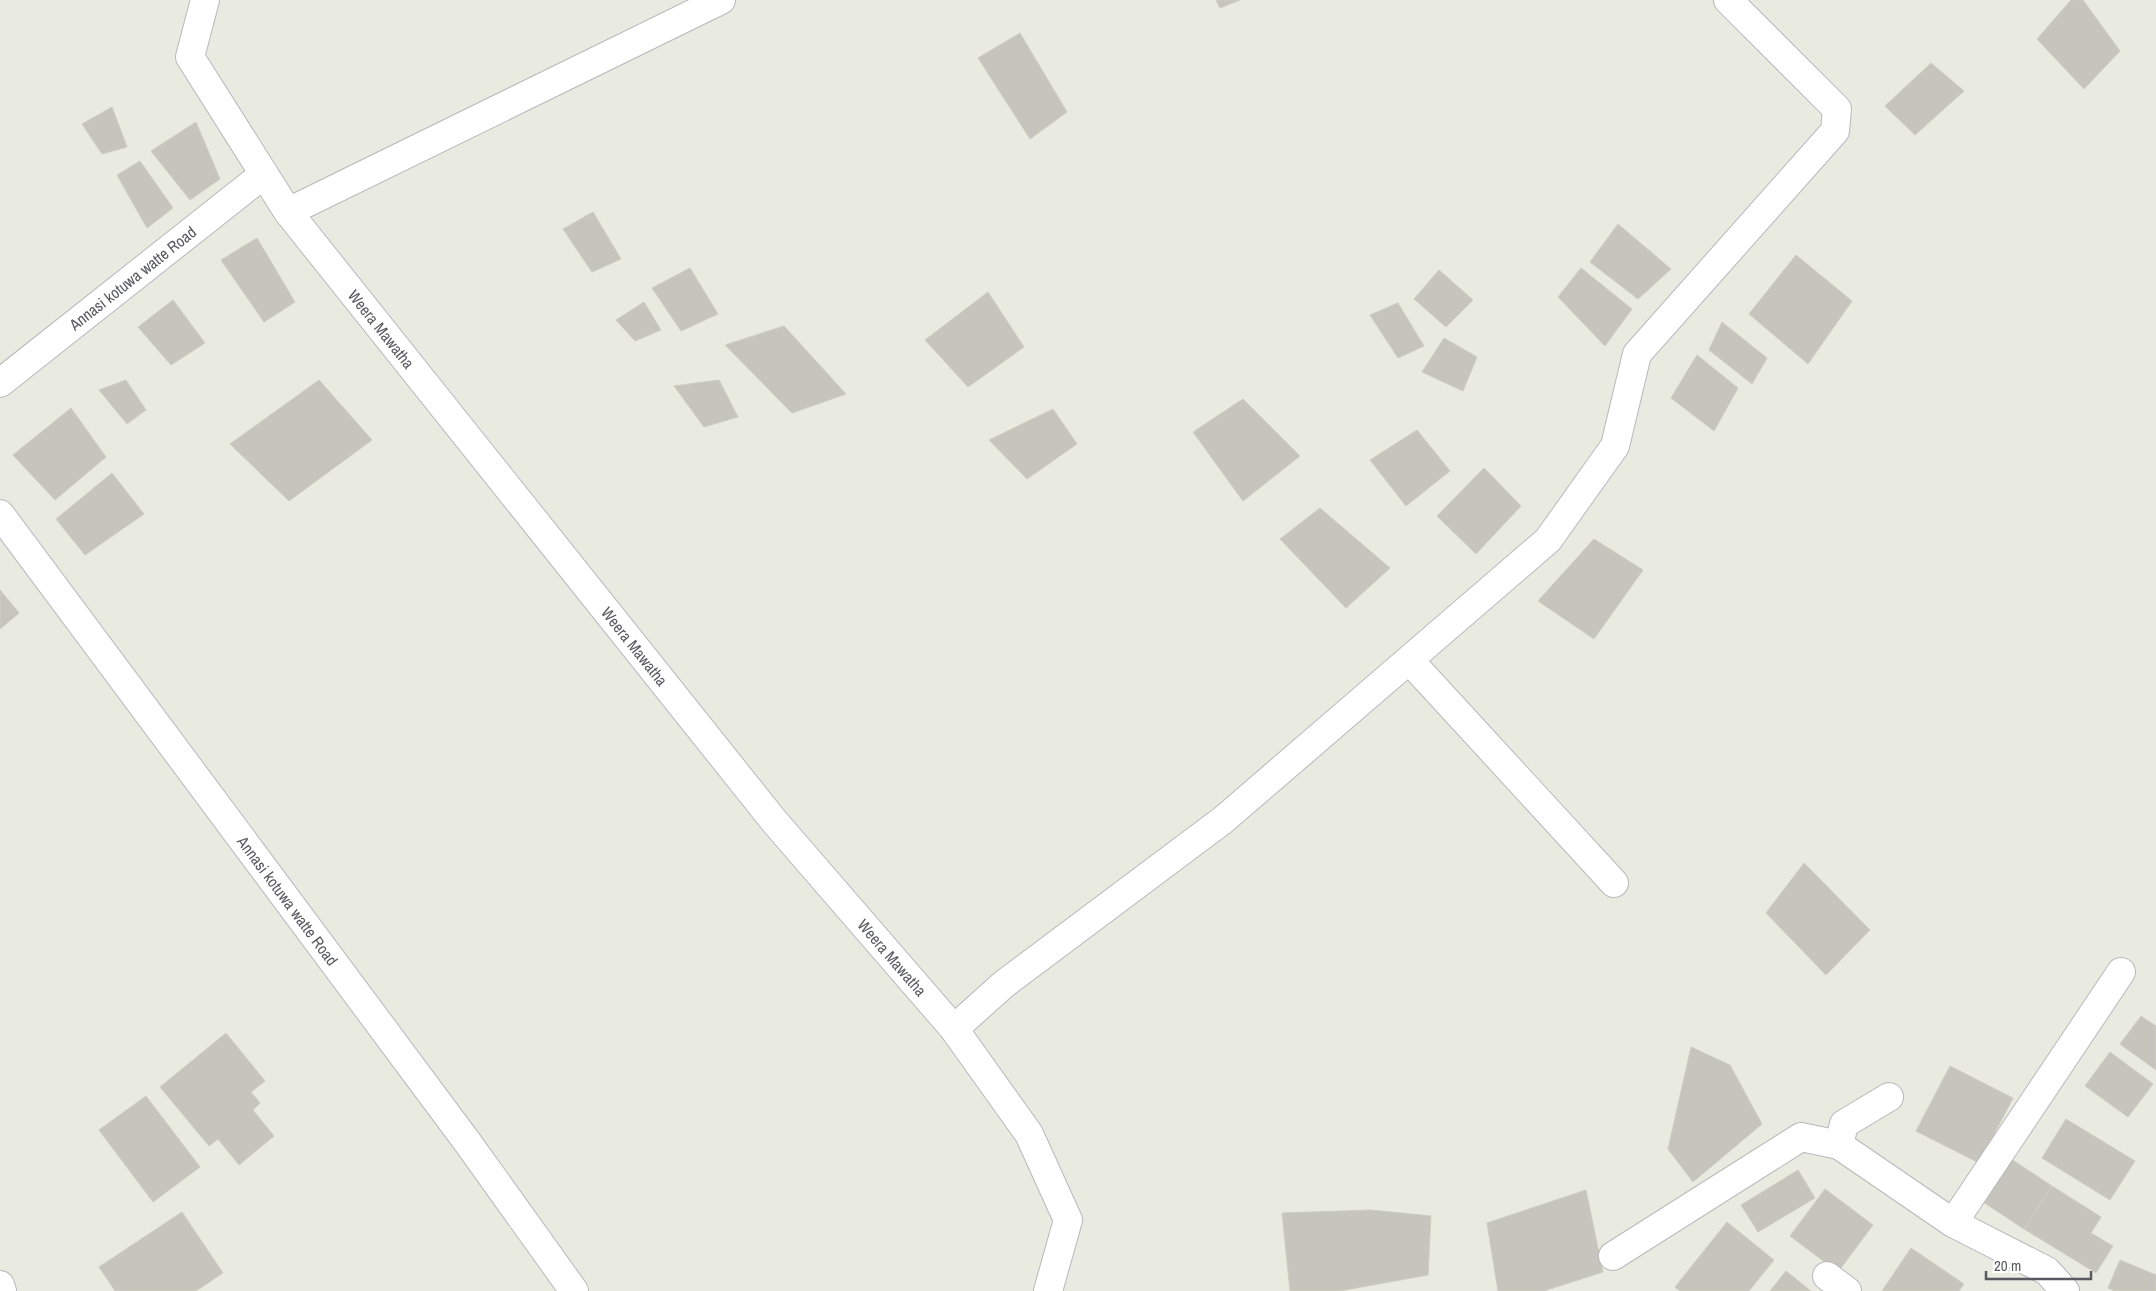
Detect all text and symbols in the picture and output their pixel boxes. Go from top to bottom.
street label: Annasi kotuwa watte Road [64,221,201,336]
street label: Weera Mawatha [343,285,420,374]
street label: Weera Mawatha [596,602,673,691]
street label: Annasi kotuwa watte Road [232,831,343,970]
street label: Weera Mawatha [853,914,932,1001]
scale bar [1986,1248,2091,1280]
text: 20 m [1994,1255,2021,1276]

